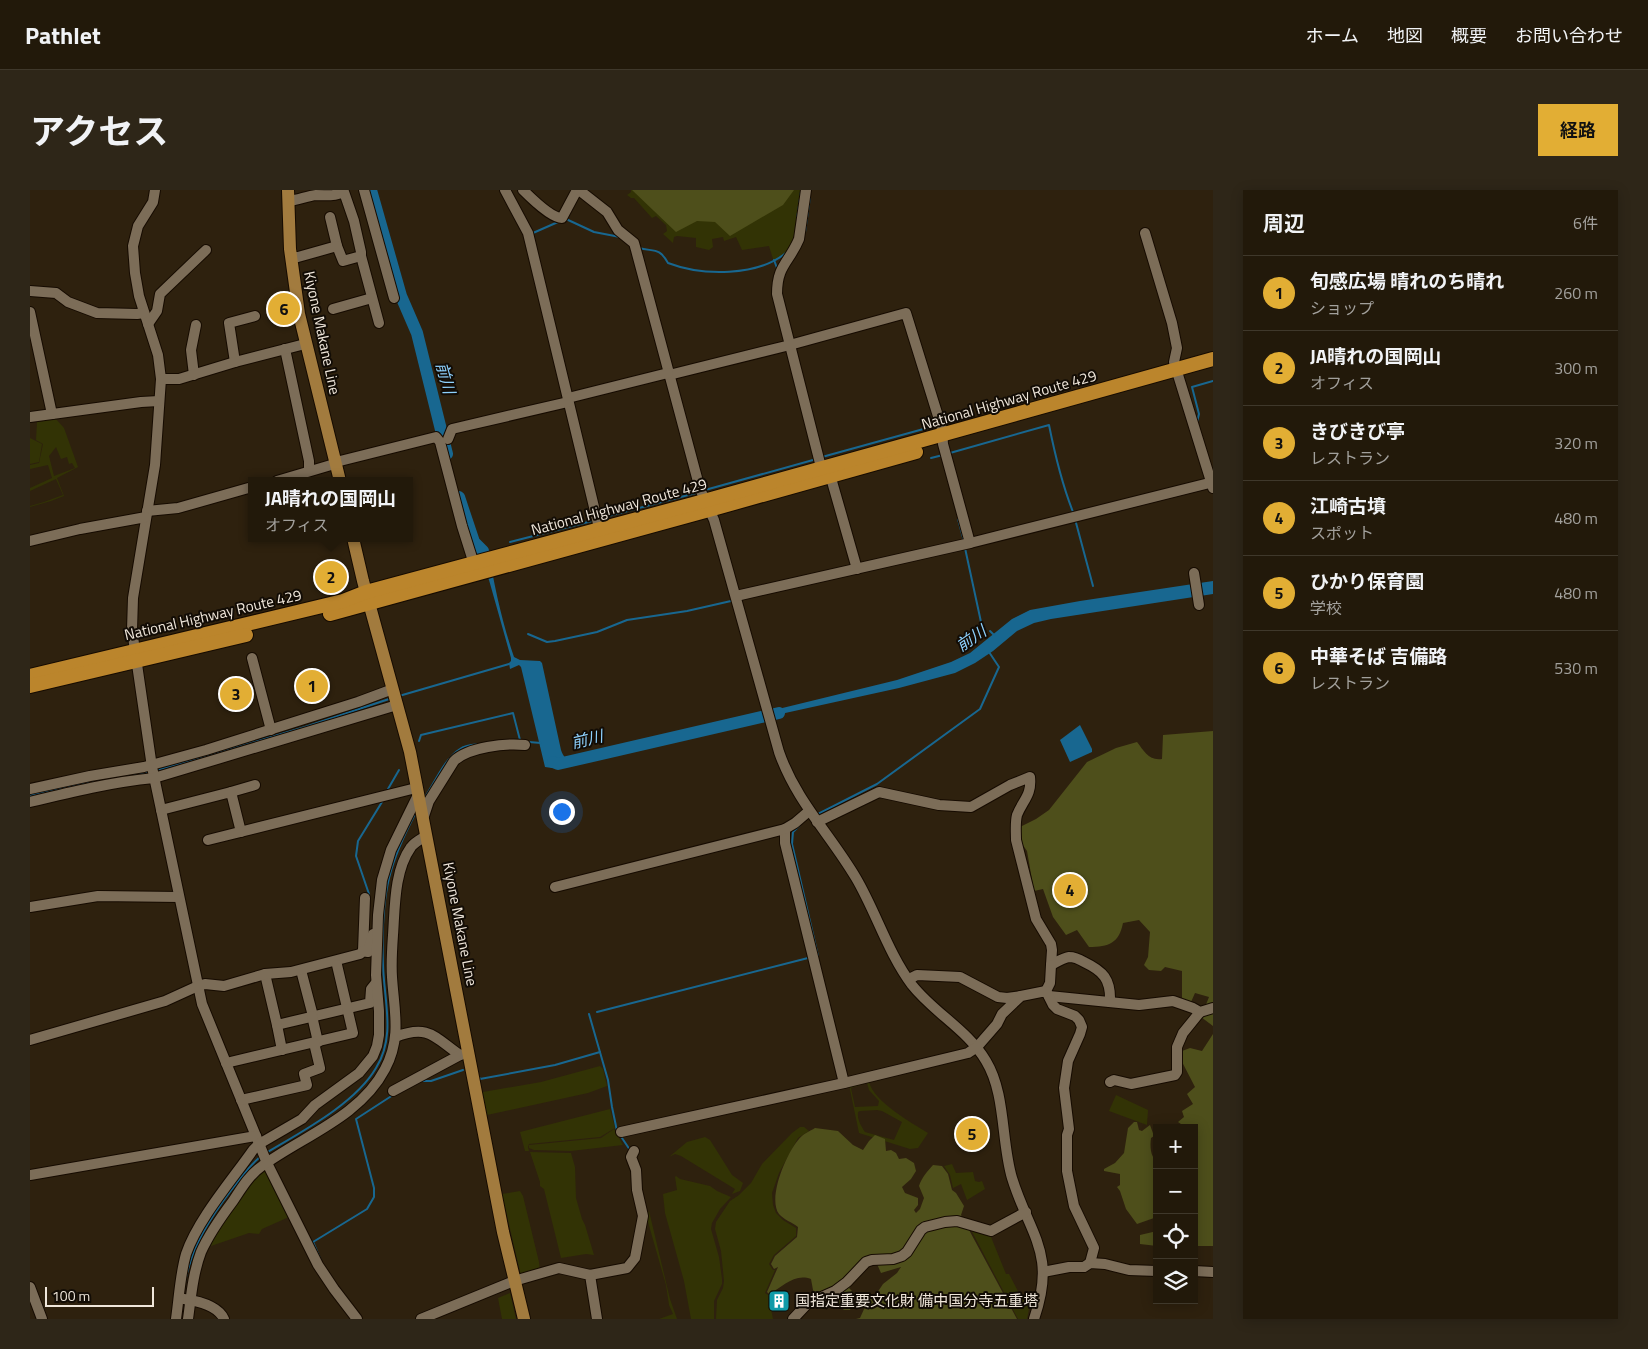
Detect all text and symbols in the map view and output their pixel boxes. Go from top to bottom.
text: Pathlet [25,17,101,53]
text: ホーム [1306,22,1359,49]
text: 地図 [1387,22,1423,49]
text: 概要 [1451,22,1487,49]
text: お問い合わせ [1515,22,1623,49]
text: アクセス [30,104,168,158]
button: 経路 [1538,104,1618,156]
text: 周辺 [1263,207,1305,239]
text: 6件 [1573,211,1598,235]
text: 旬感広場 晴れのち晴れ [1310,266,1504,295]
street label: Kiyone Makane Line [298,269,347,397]
text: 1 [1275,281,1283,305]
text: 260 m [1554,281,1598,305]
pin: 6 [268,290,300,328]
text: ショップ [1310,296,1374,320]
text: JA晴れの国岡山 [1310,341,1441,370]
text: 2 [1275,356,1283,380]
text: 300 m [1554,356,1598,380]
water label: 前川 [430,359,462,398]
street label: National Highway Route 429 [919,363,1099,436]
text: オフィス [1310,371,1374,395]
text: きびきび亭 [1310,416,1405,445]
text: 3 [1275,431,1283,455]
text: 320 m [1554,431,1598,455]
text: レストラン [1310,446,1390,470]
street label: National Highway Route 429 [528,472,709,541]
popup [248,477,413,542]
text: JA晴れの国岡山 [265,483,396,512]
text: 江崎古墳 [1310,491,1386,520]
text: 4 [1275,506,1283,530]
text: 480 m [1554,506,1598,530]
text: オフィス [265,513,329,537]
text: スポット [1310,521,1374,545]
pin: 2 [315,558,347,596]
text: ひかり保育園 [1310,566,1424,595]
text: 5 [1275,581,1283,605]
text: 480 m [1554,581,1598,605]
street label: National Highway Route 429 [122,583,304,646]
text: 学校 [1310,596,1342,620]
water label: 前川 [951,618,993,657]
text: 中華そば 吉備路 [1310,641,1447,670]
text: 6 [1275,656,1283,680]
text: 530 m [1554,656,1598,680]
pin: 1 [296,667,328,705]
text: レストラン [1310,671,1390,695]
pin: 3 [220,675,252,713]
water label: 前川 [569,723,607,754]
your location [549,799,575,825]
street label: Kiyone Makane Line [437,860,484,988]
pin: 4 [1054,871,1086,909]
pin: 5 [956,1115,988,1153]
map controls [1153,1124,1198,1304]
button: + [1153,1124,1198,1169]
button: − [1153,1169,1198,1214]
button: locate [1153,1214,1198,1259]
button: layers [1153,1259,1198,1304]
scale bar [45,1284,154,1307]
text: 100 m [52,1285,90,1306]
building icon: 国指定重要文化財 備中国分寺五重塔 [767,1289,791,1313]
place label: 国指定重要文化財 備中国分寺五重塔 [795,1289,1038,1312]

